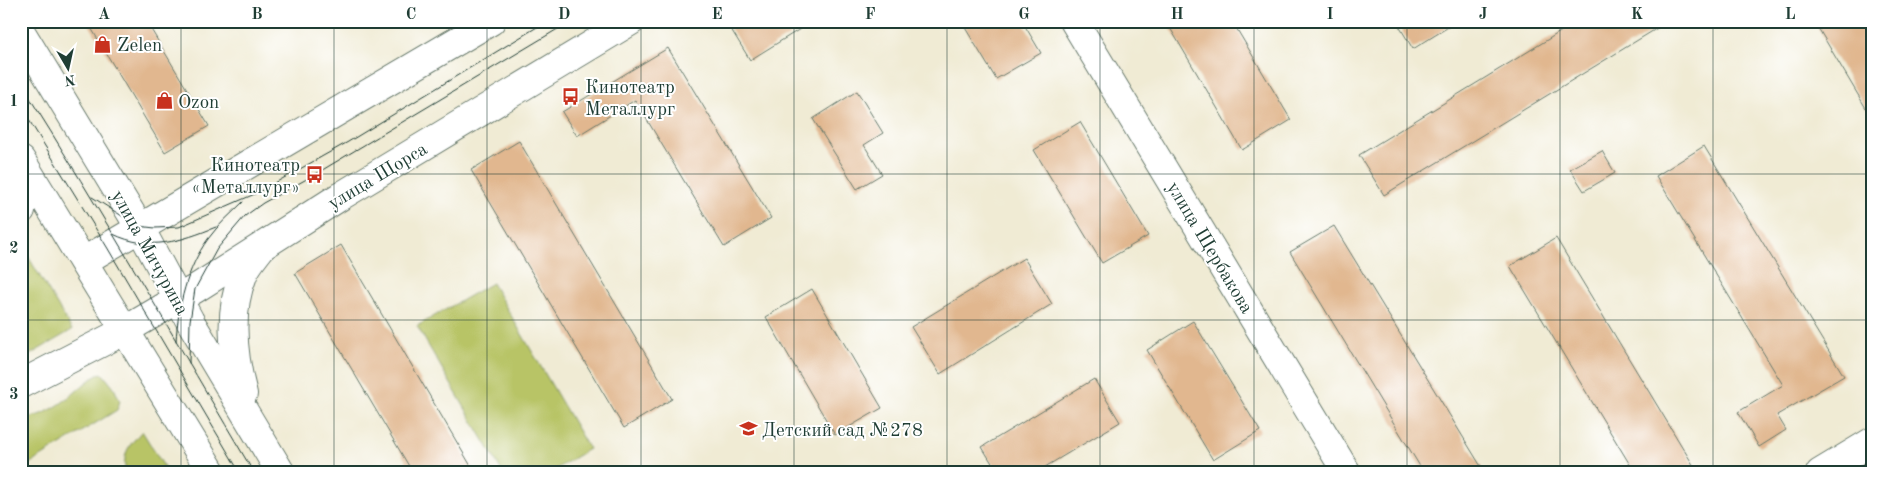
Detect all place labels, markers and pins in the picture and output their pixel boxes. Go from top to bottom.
shop icon: Zelen [93,34,113,54]
place label: Zelen [117,37,162,56]
place label: Кинотеатр Металлург [585,79,675,120]
bus stop icon: Кинотеатр Металлург [561,87,581,107]
shop icon: Ozon [154,91,174,111]
place label: Ozon [178,94,219,113]
place label: Кинотеатр «Металлург» [191,157,300,198]
bus stop icon: Кинотеатр «Металлург» [304,165,324,185]
school or university icon: Детский сад №278 [738,419,758,439]
place label: Детский сад №278 [762,422,923,441]

